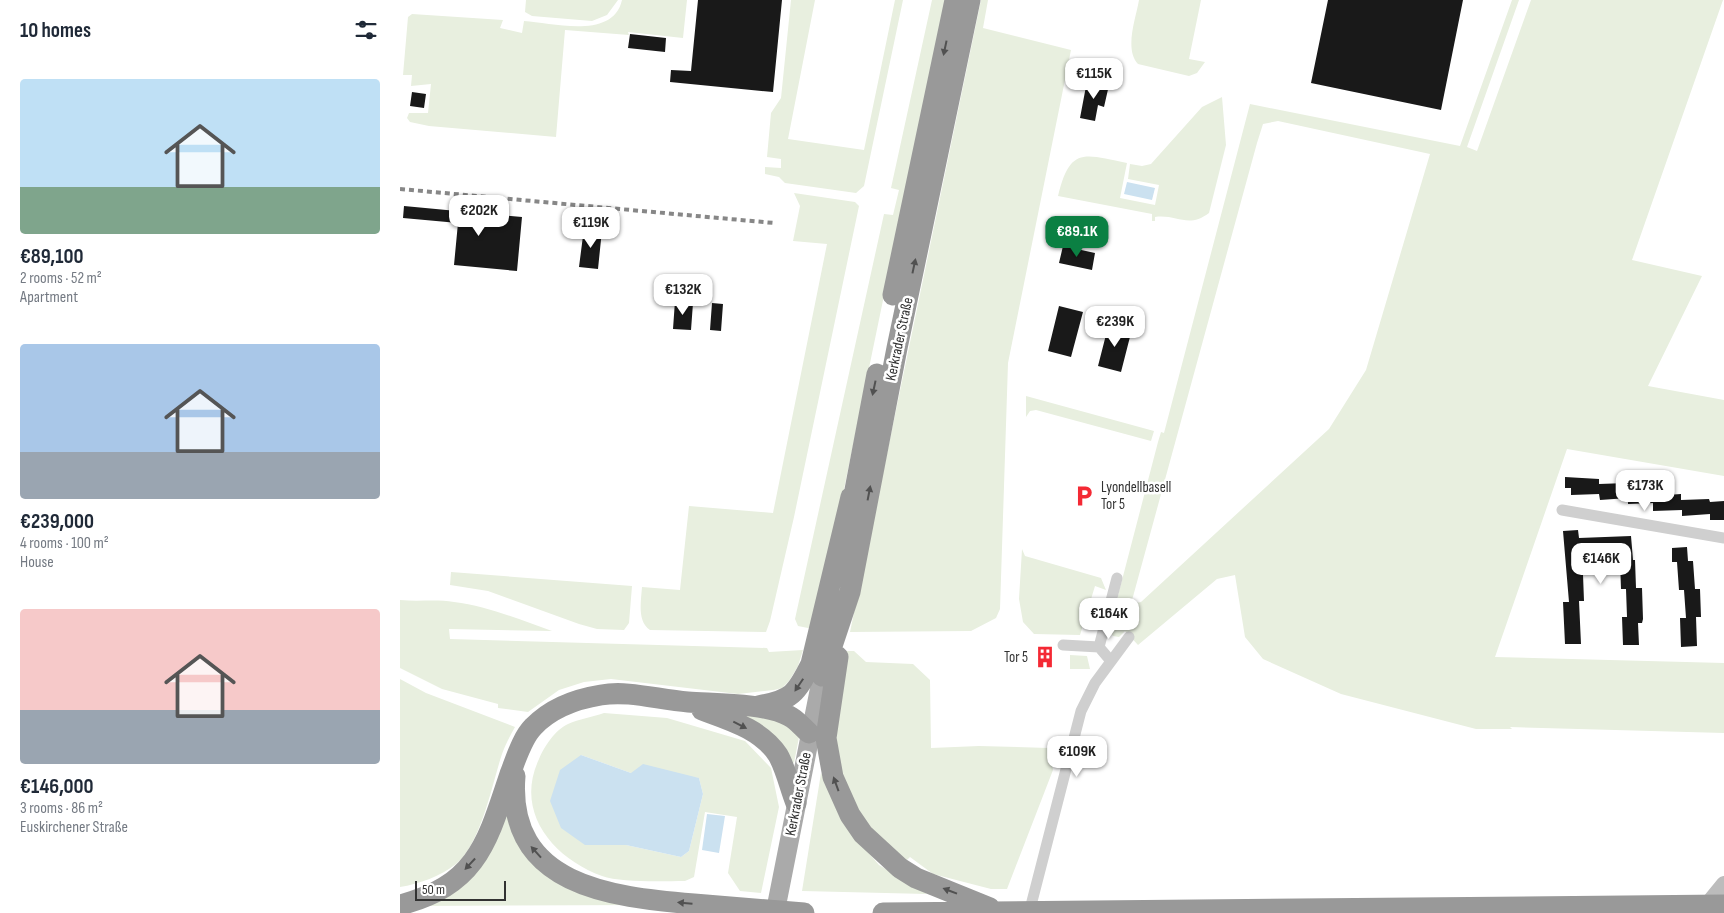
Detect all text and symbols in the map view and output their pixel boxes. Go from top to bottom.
icon: filters [352,16,380,44]
text: 10 homes [20,18,91,43]
one-way arrow [940,40,948,56]
pin: €115K [1059,58,1129,100]
text: €115K [1076,64,1112,83]
icon: home [155,111,245,201]
pin: €202K [444,194,514,237]
text: €202K [460,201,498,220]
pin: €119K [556,206,626,249]
text: €119K [573,213,609,232]
pin: €89.1K [1036,216,1118,258]
text: €89.1K [1056,222,1098,241]
text: €89,100 [20,244,84,269]
one-way arrow [910,259,918,274]
text: 2 rooms · 52 m² [20,269,102,288]
pin: €132K [648,274,718,316]
text: €132K [665,280,701,299]
text: Apartment [20,288,78,307]
street label: Kerkrader Straße [881,296,918,382]
pin: €239K [1080,306,1150,348]
text: €239K [1096,312,1134,331]
icon: home [155,376,245,466]
one-way arrow [870,381,878,396]
pin: €173K [1610,470,1680,512]
text: €173K [1627,476,1663,495]
place label: Lyondellbasell Tor 5 [1101,478,1171,514]
parking icon: Lyondellbasell Tor 5 [1071,483,1097,509]
one-way arrow [865,485,873,500]
text: €239,000 [20,509,94,534]
text: 4 rooms · 100 m² [20,534,109,553]
pin: €146K [1566,542,1636,585]
text: €146K [1582,549,1620,568]
text: House [20,553,54,572]
pin: €164K [1074,598,1144,640]
text: €164K [1090,604,1128,623]
icon: home [155,641,245,731]
building icon: Tor 5 [1032,644,1058,670]
place label: Tor 5 [1004,648,1028,667]
one-way arrow [794,678,804,692]
one-way arrow [733,721,747,729]
pin: €109K [1042,736,1112,778]
text: €109K [1058,742,1096,761]
street label: Kerkrader Straße [781,751,816,837]
text: €146,000 [20,774,94,799]
one-way arrow [832,776,840,791]
text: 3 rooms · 86 m² [20,799,103,818]
text: Euskirchener Straße [20,818,128,837]
one-way arrow [530,846,542,858]
one-way arrow [464,858,476,870]
scale bar [415,878,506,901]
text: 50 m [422,881,445,898]
one-way arrow [942,887,957,895]
one-way arrow [677,899,693,907]

